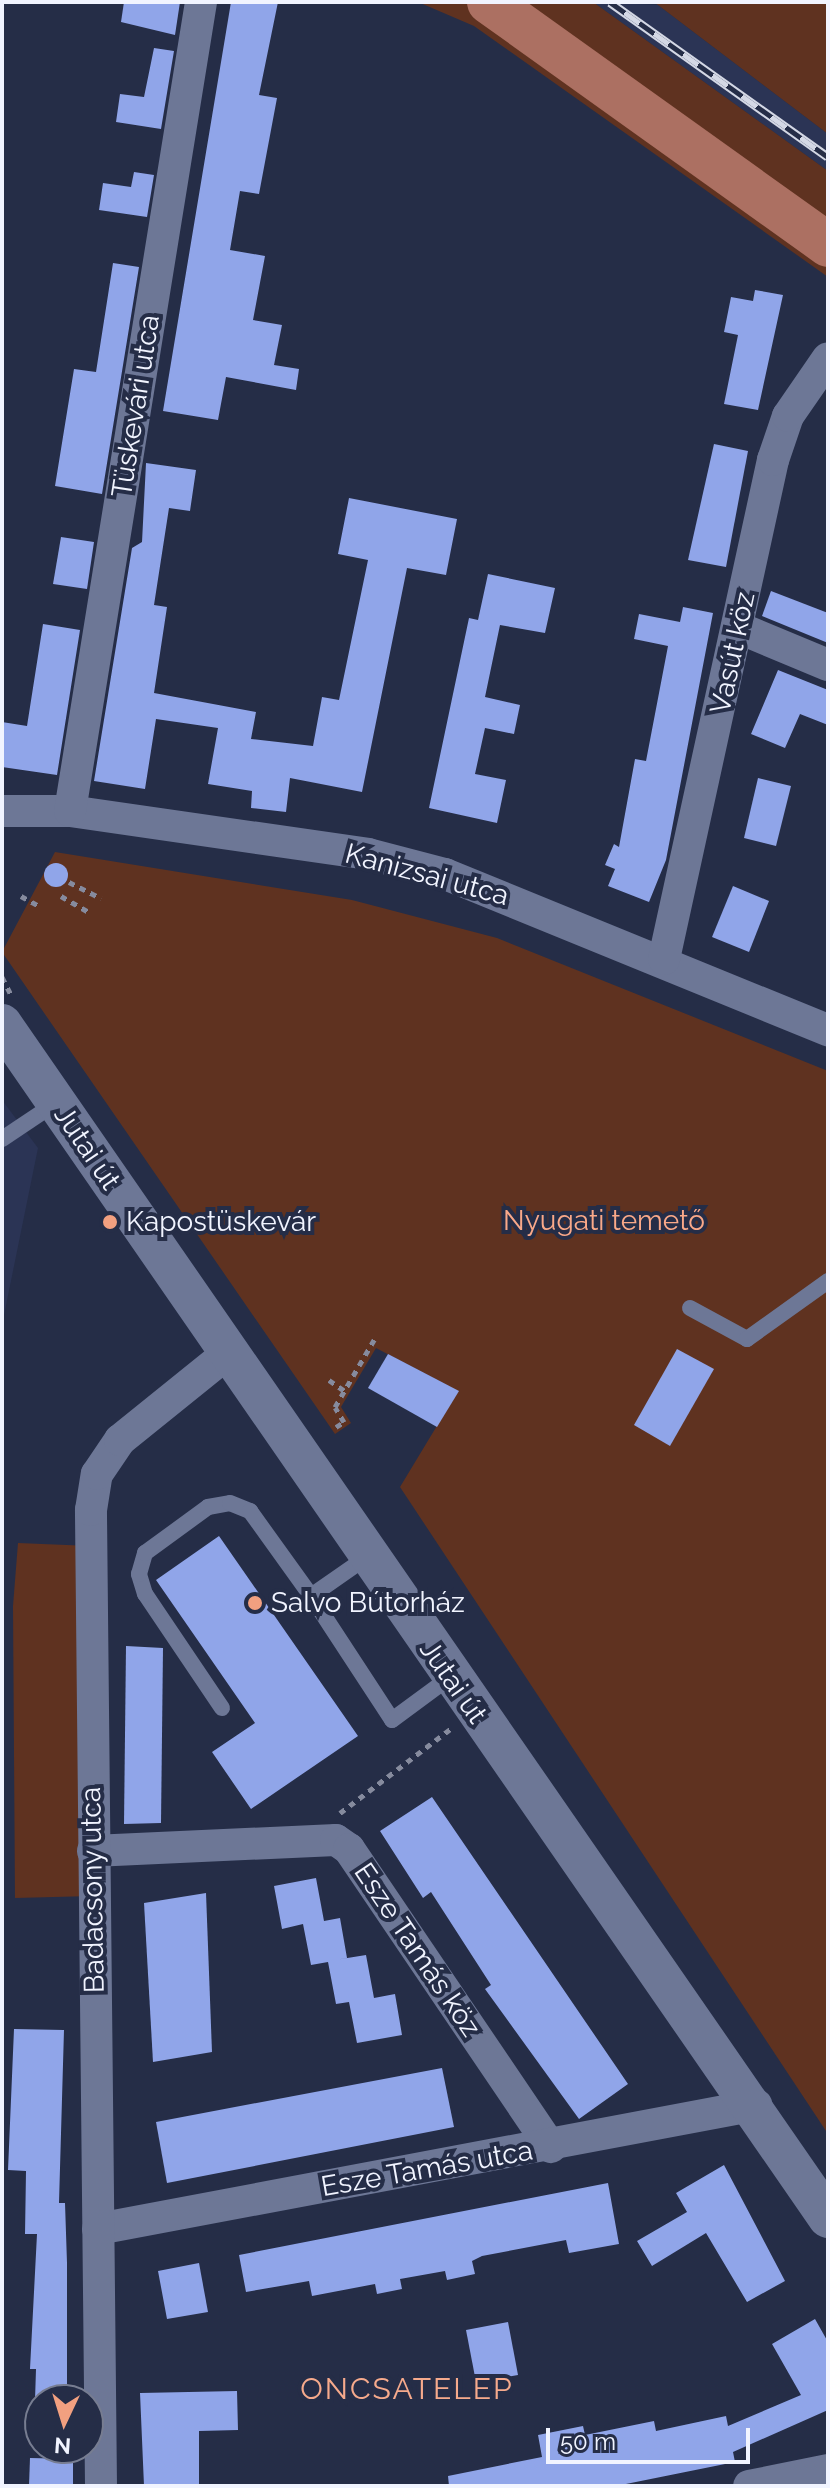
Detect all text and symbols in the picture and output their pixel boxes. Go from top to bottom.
street label: Tüskevári utca [105,312,167,500]
street label: Vasút köz [704,589,762,717]
street label: Kanizsai utca [342,837,512,913]
street label: Jutai út [47,1100,127,1196]
park label: Nyugati temető [503,1204,705,1238]
place label: Kapostüskevár [126,1205,316,1239]
marker: Kapostüskevár [101,1213,119,1231]
place label: Salvo Bútorház [271,1586,465,1620]
marker: Salvo Bútorház [246,1594,264,1612]
street label: Jutai út [412,1634,494,1730]
street label: Badacsony utca [74,1786,112,1994]
street label: Esze Tamás köz [346,1857,488,2043]
street label: Esze Tamás utca [318,2134,536,2204]
district label: ONCSATELEP [300,2371,514,2407]
north arrow [24,2384,104,2464]
scale bar [550,2412,754,2462]
text: 50 m [560,2427,616,2456]
text: N [53,2432,72,2460]

